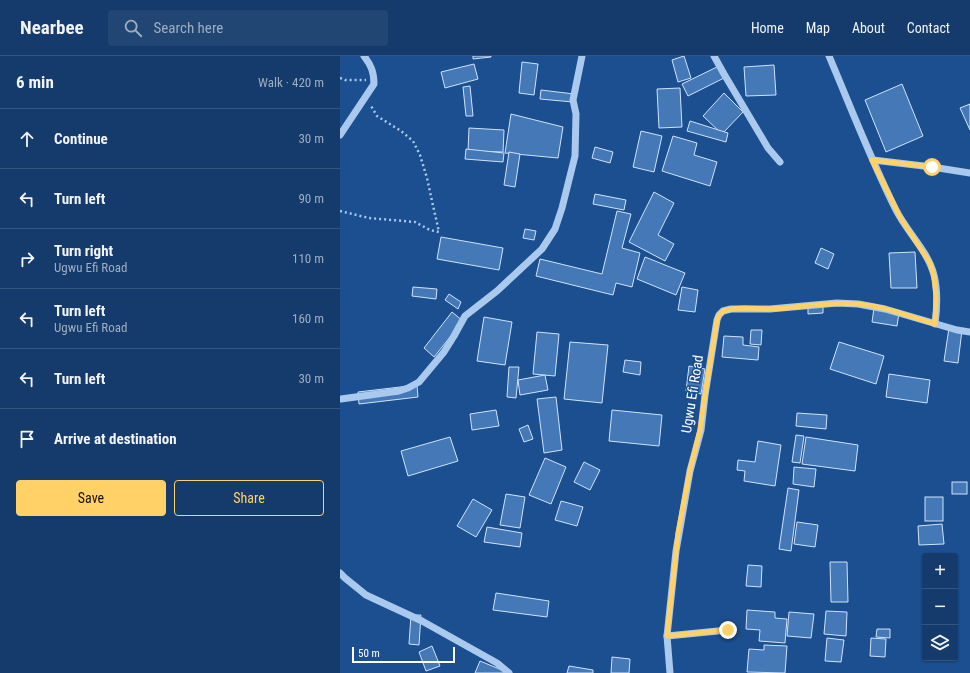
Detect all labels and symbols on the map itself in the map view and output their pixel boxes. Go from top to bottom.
route start [923,158,941,176]
street label: Ugwu Efi Road [678,354,706,434]
route end [719,621,737,639]
scale bar [352,645,455,664]

